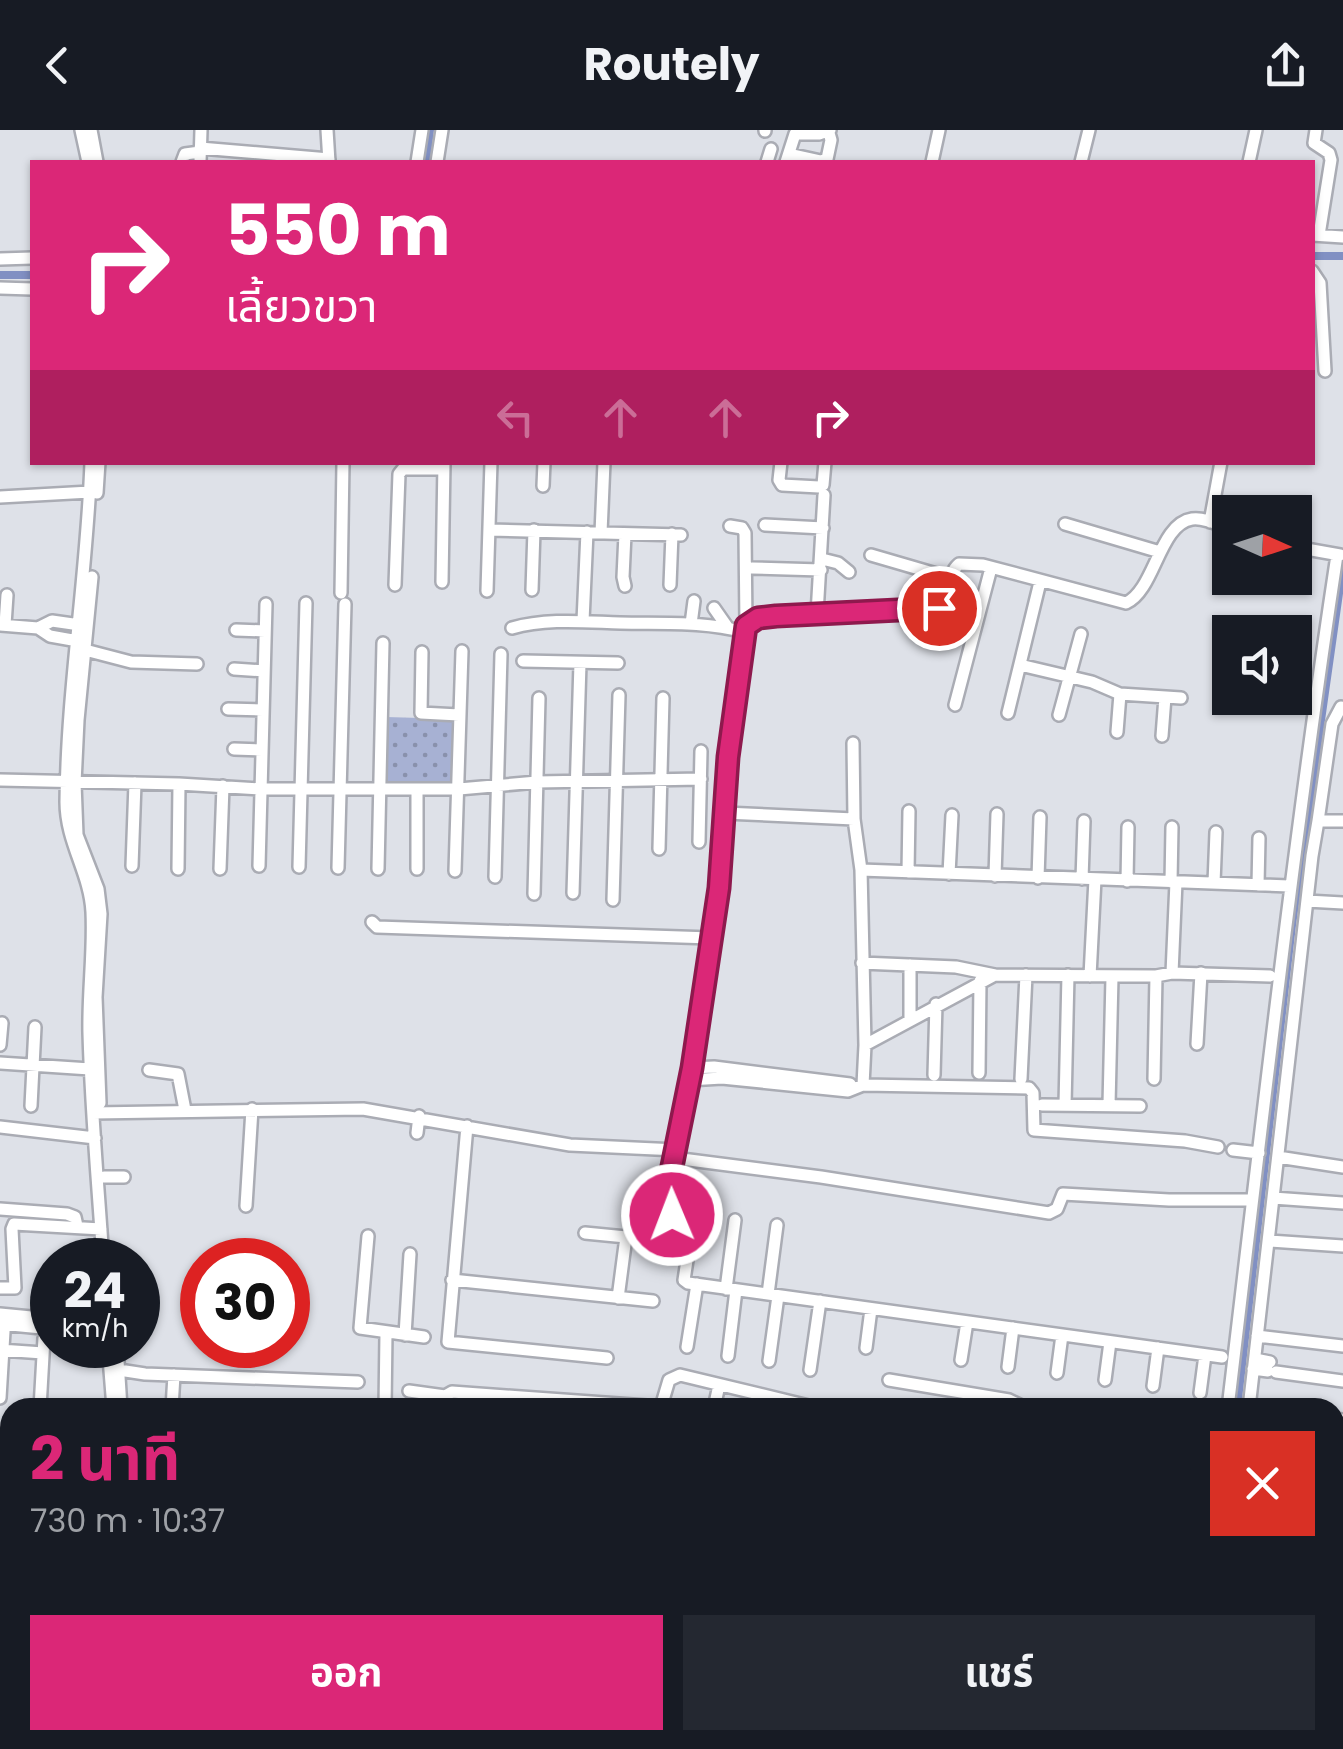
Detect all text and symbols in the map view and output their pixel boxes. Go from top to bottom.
text: Routely [583,33,760,96]
icon: back [30,38,85,93]
icon: share [1258,38,1313,93]
text: 550 m [225,181,451,280]
icon: right [60,200,190,330]
text: เลี้ยวขวา [225,275,377,338]
icon: left [488,390,543,445]
icon: ahead [593,390,648,445]
icon: ahead [698,390,753,445]
icon: right [803,390,858,445]
north arrow [1212,495,1312,595]
map controls [1212,495,1312,715]
pin [897,566,982,651]
icon: arrive [912,581,967,636]
button: sound [1212,615,1312,715]
position arrow [620,1163,724,1267]
speed limit sign: 30 [180,1238,310,1368]
text: 24 [64,1255,126,1326]
text: km/h [62,1311,128,1346]
text: 2 นาที [30,1417,180,1501]
button: close [1210,1431,1315,1536]
text: 730 m · 10:37 [30,1498,225,1543]
button: ออก [30,1615,663,1730]
button: แชร์ [683,1615,1315,1730]

